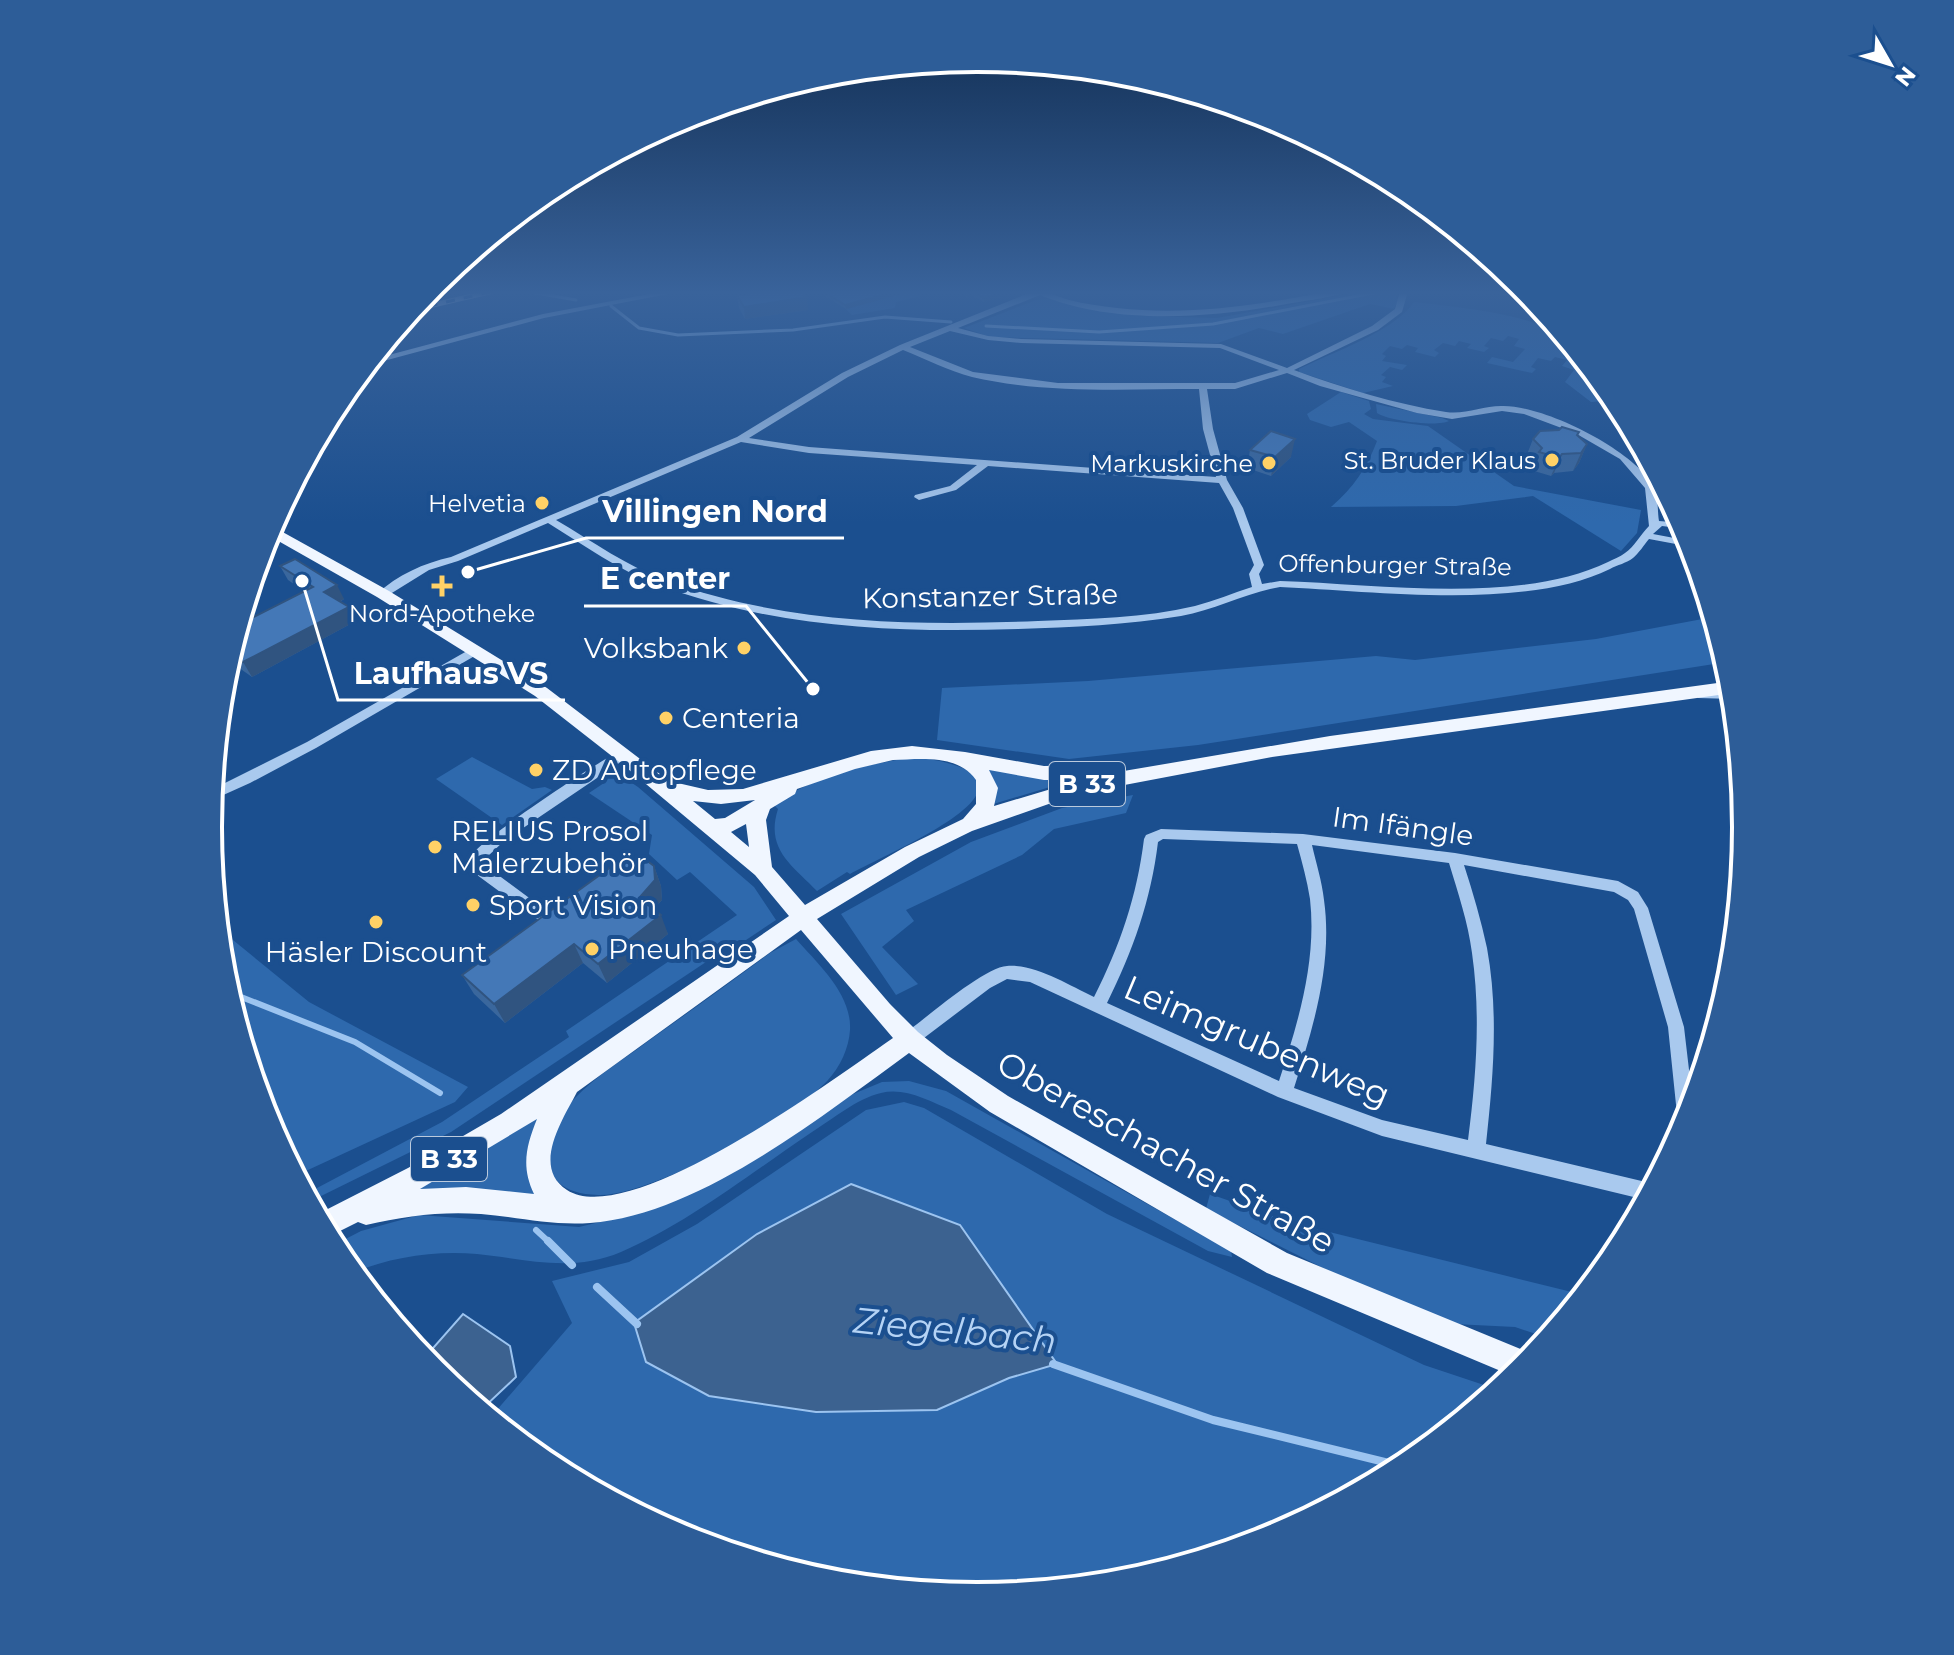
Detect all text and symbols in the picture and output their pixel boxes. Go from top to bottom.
north arrow [1850,24,1930,104]
text: N [1889,61,1921,92]
place label: St. Bruder Klaus [1344,446,1536,475]
place label: Markuskirche [1090,449,1253,478]
marker: St. Bruder Klaus [1543,451,1561,469]
marker: Markuskirche [1260,454,1278,472]
callout: Villingen Nord [586,484,844,538]
place label: Helvetia [428,489,526,518]
text: Villingen Nord [601,493,828,530]
marker: Helvetia [533,494,551,512]
street label: Offenburger Straße [1278,548,1512,582]
callout: E center [584,552,746,606]
text: E center [600,560,730,597]
marker: Nord-Apotheke [433,577,451,595]
street label: Konstanzer Straße [862,577,1118,615]
place label: Nord-Apotheke [349,599,535,628]
place label: Volksbank [584,631,728,665]
marker: Volksbank [735,639,753,657]
callout: Laufhaus VS [338,646,565,700]
text: Laufhaus VS [354,655,548,692]
place label: Centeria [682,701,800,735]
marker: Centeria [657,709,675,727]
place label: ZD Autopflege [552,753,757,787]
marker: ZD Autopflege [527,761,545,779]
road number: B 33 [1049,762,1125,806]
street label: Im Ifängle [1330,799,1476,853]
place label: RELIUS Prosol Malerzubehör [451,814,648,880]
marker: RELIUS Prosol Malerzubehör [426,838,444,856]
place label: Sport Vision [489,888,657,922]
marker: Sport Vision [464,896,482,914]
marker: Häsler Discount [367,913,385,931]
place label: Pneuhage [608,932,754,966]
place label: Häsler Discount [265,935,487,969]
marker: Pneuhage [583,940,601,958]
street label: Leimgrubenweg [1118,966,1396,1116]
street label: Obereschacher Straße [990,1042,1342,1262]
road number: B 33 [411,1137,487,1181]
water label: Ziegelbach [850,1297,1059,1363]

